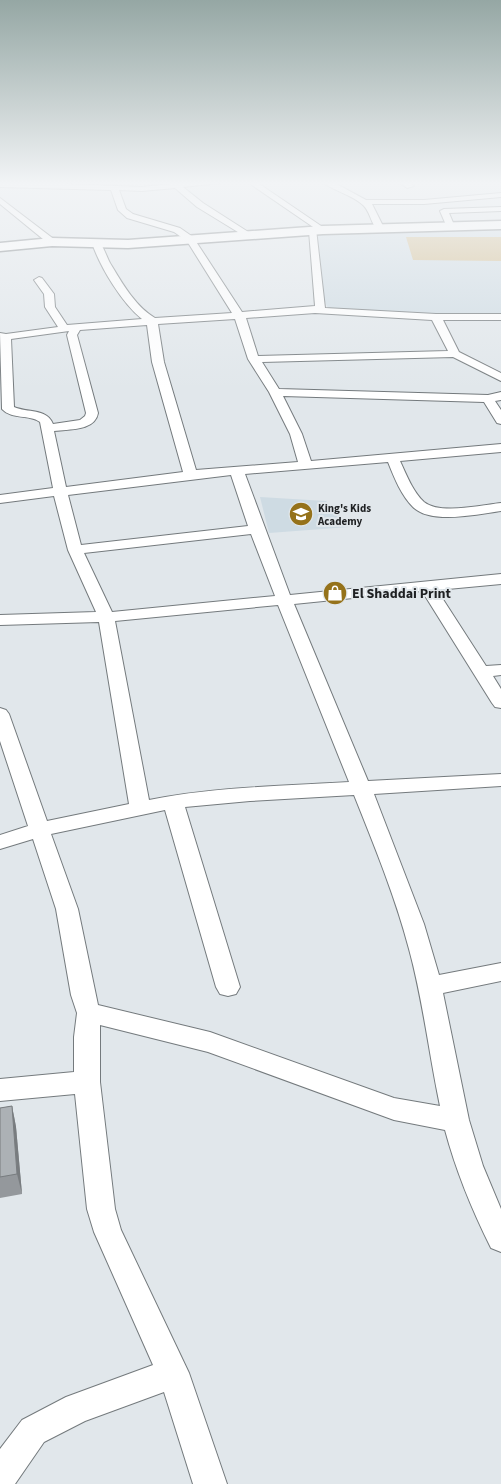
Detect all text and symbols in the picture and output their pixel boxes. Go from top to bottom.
school or university icon: King's Kids Academy [288,501,314,527]
place label: King's Kids Academy [317,501,371,529]
shop icon: El Shaddai Print [322,580,348,606]
place label: El Shaddai Print [352,584,452,604]

